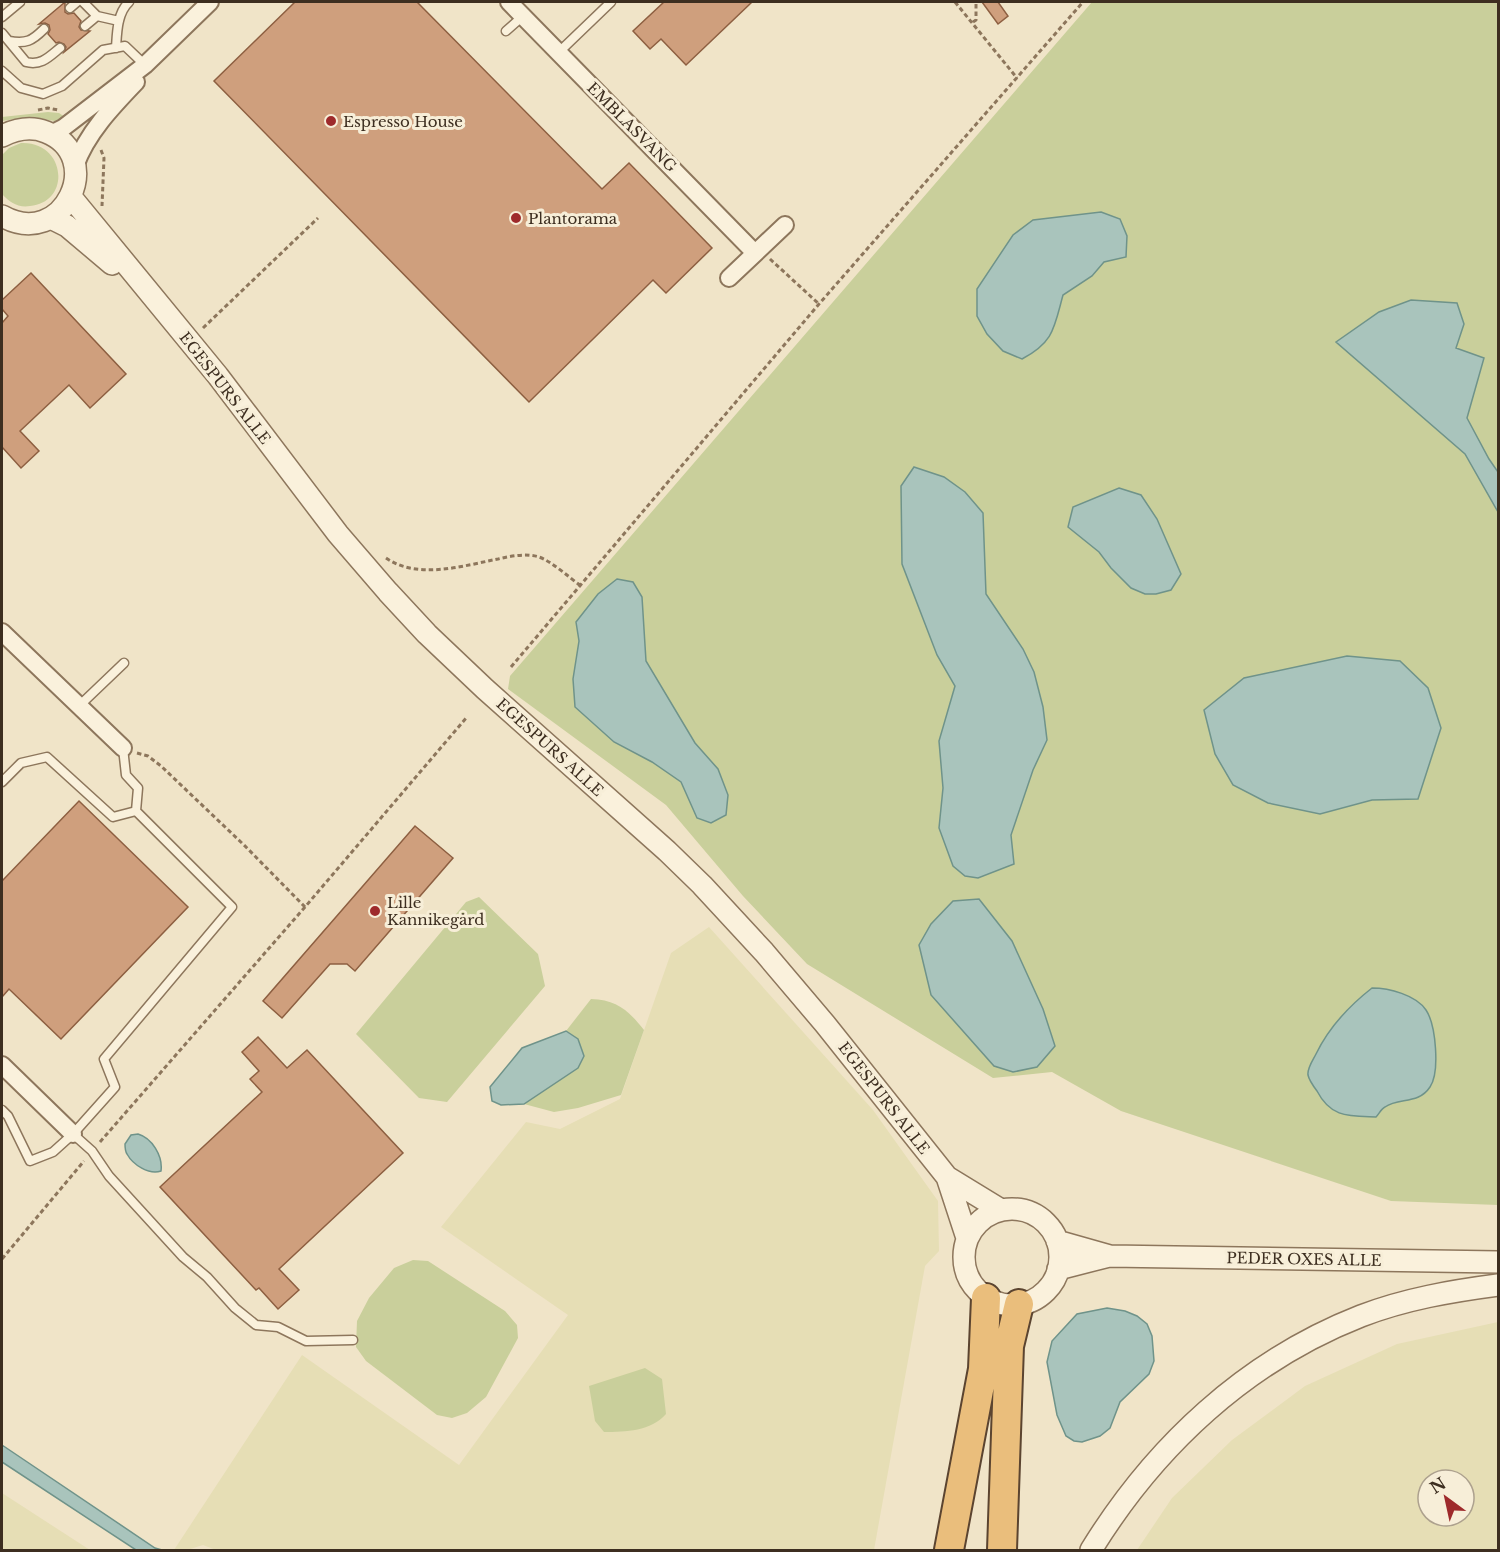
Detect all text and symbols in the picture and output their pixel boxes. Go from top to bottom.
street label: EMBLASVANG [583,78,681,176]
place label: Espresso House [343,112,463,131]
marker: Espresso House [324,114,338,128]
place label: Plantorama [528,209,618,228]
marker: Plantorama [509,211,523,225]
street label: EGESPURS ALLE [175,328,275,448]
street label: EGESPURS ALLE [493,694,607,800]
place label: Lille Kannikegård [387,893,485,929]
marker: Lille Kannikegård [368,904,382,918]
street label: EGESPURS ALLE [834,1038,934,1158]
street label: PEDER OXES ALLE [1226,1248,1382,1270]
north arrow [1416,1468,1476,1528]
text: N [1426,1473,1450,1498]

